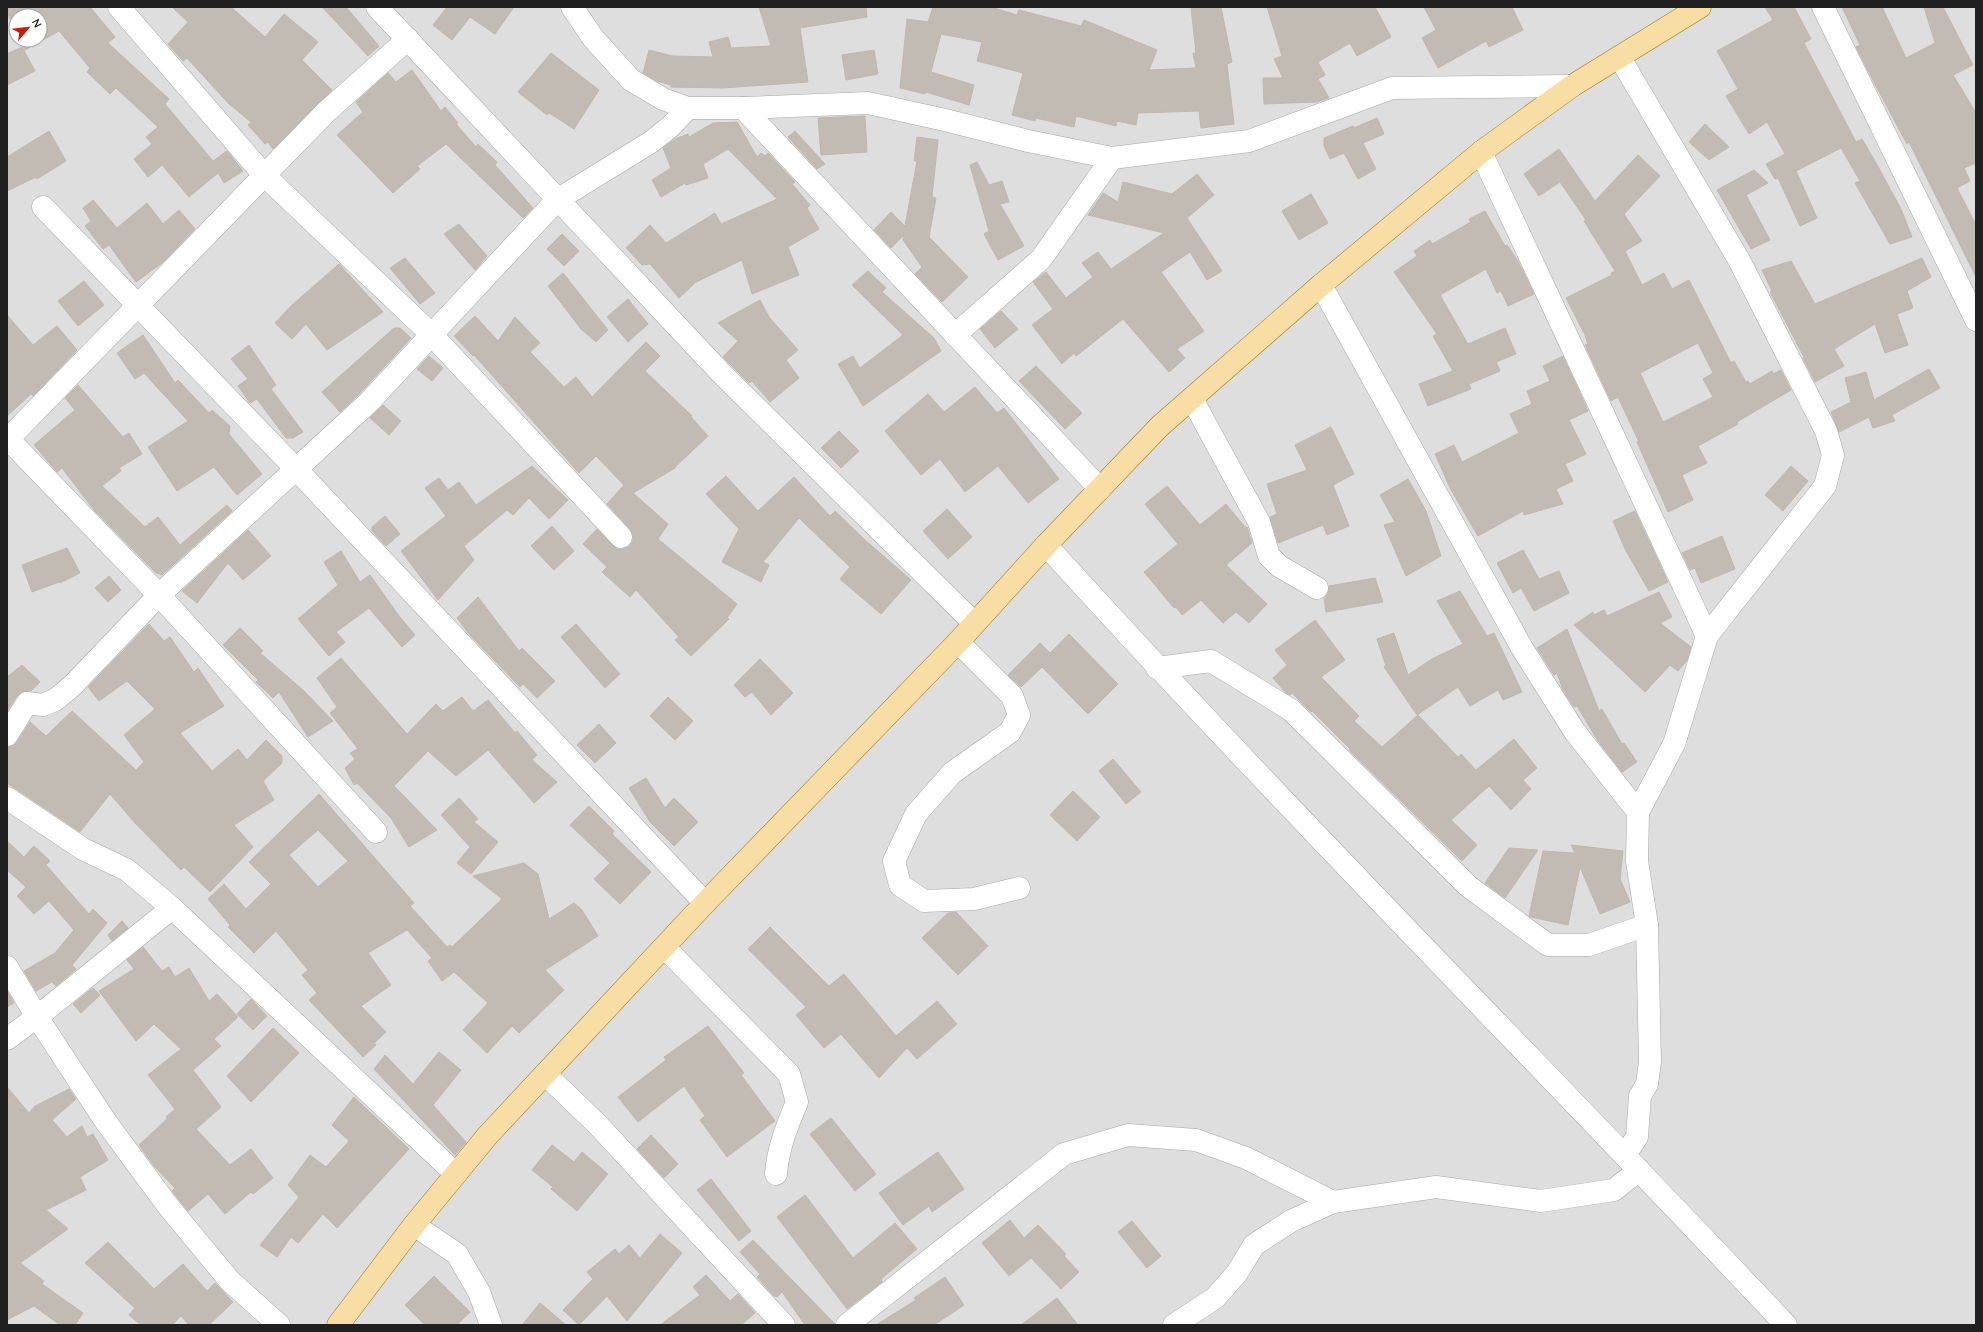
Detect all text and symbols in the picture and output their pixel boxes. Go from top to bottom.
north arrow [8,8,48,48]
text: N [29,16,45,30]

